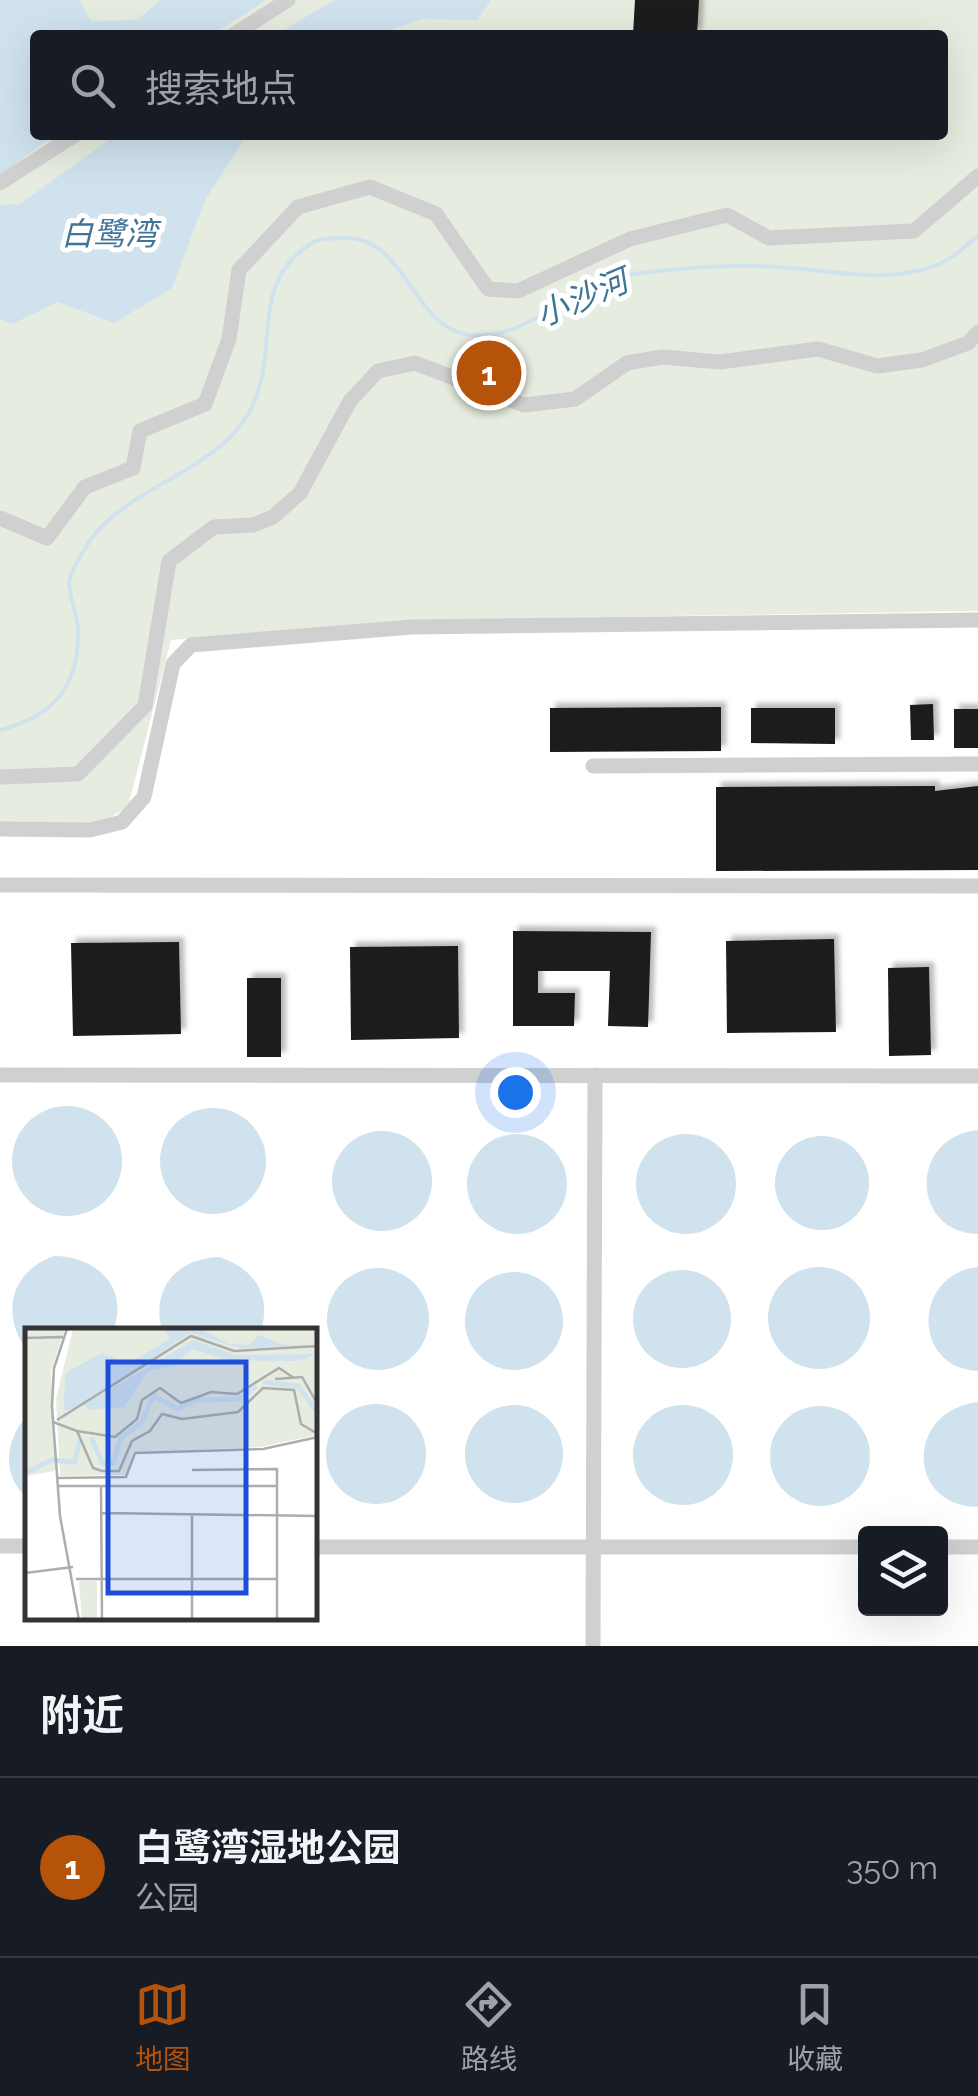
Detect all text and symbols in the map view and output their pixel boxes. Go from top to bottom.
search box [30,30,948,140]
icon: search [65,58,120,113]
text: 搜索地点 [145,66,297,111]
water label: 白鹭湾 [61,215,162,252]
water label: 小沙河 [530,259,639,333]
pin: 1 [456,336,522,410]
your location [490,1067,541,1118]
inset map [25,1328,318,1621]
map controls [858,1526,948,1616]
button: layers [858,1526,948,1616]
text: 附近 [40,1691,124,1740]
text: 白鹭湾湿地公园 [135,1825,401,1870]
text: 1 [65,1849,80,1886]
text: 350 m [846,1849,938,1886]
text: 公园 [135,1879,199,1916]
tab: 地图 [135,1977,191,2077]
tab: 路线 [461,1977,517,2077]
tab: 收藏 [787,1977,843,2077]

